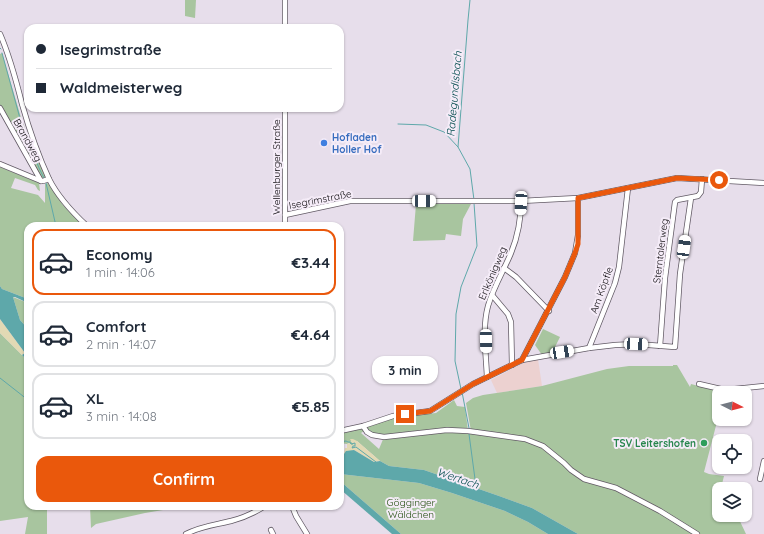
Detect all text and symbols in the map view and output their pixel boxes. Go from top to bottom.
text: Isegrimstraße [60,40,162,59]
water label: Radegundisbach [443,50,465,137]
text: Waldmeisterweg [60,78,182,97]
street label: Brandweg [10,116,45,164]
street label: Wellenburger Straße [270,119,283,215]
place label: Hofladen Holler Hof [332,131,382,156]
marker: Hofladen Holler Hof [319,138,329,148]
route start [710,171,728,189]
street label: Isegrimstraße [288,187,353,212]
car [514,191,528,215]
car [412,195,436,207]
street label: Sterntalerweg [650,218,671,284]
car [676,234,692,260]
icon: car [38,244,74,280]
text: Economy [86,245,153,264]
street label: Erlkönigweg [475,245,510,302]
text: €3.44 [292,253,330,272]
text: 1 min · 14:06 [86,264,155,280]
street label: Am Köpfle [587,265,616,315]
icon: car [38,316,74,352]
text: Comfort [86,317,147,336]
text: €4.64 [291,325,330,344]
car [480,329,492,353]
text: 2 min · 14:07 [86,336,156,352]
car [624,337,648,351]
car [549,344,575,360]
callout: 3 min [372,356,438,384]
text: 3 min [388,362,422,378]
north arrow [712,386,752,426]
map controls [712,386,752,522]
icon: car [38,388,74,424]
text: XL [86,389,104,408]
text: €5.85 [292,397,330,416]
route end [396,405,414,423]
text: 3 min · 14:08 [86,408,157,424]
button: locate [712,434,752,474]
place label: TSV Leitershofen [613,437,696,450]
marker: TSV Leitershofen [699,438,709,448]
button: Confirm [36,456,332,502]
water label: Wertach [435,464,481,492]
button: layers [712,482,752,522]
park label: Gögginger Wäldchen [387,496,436,521]

